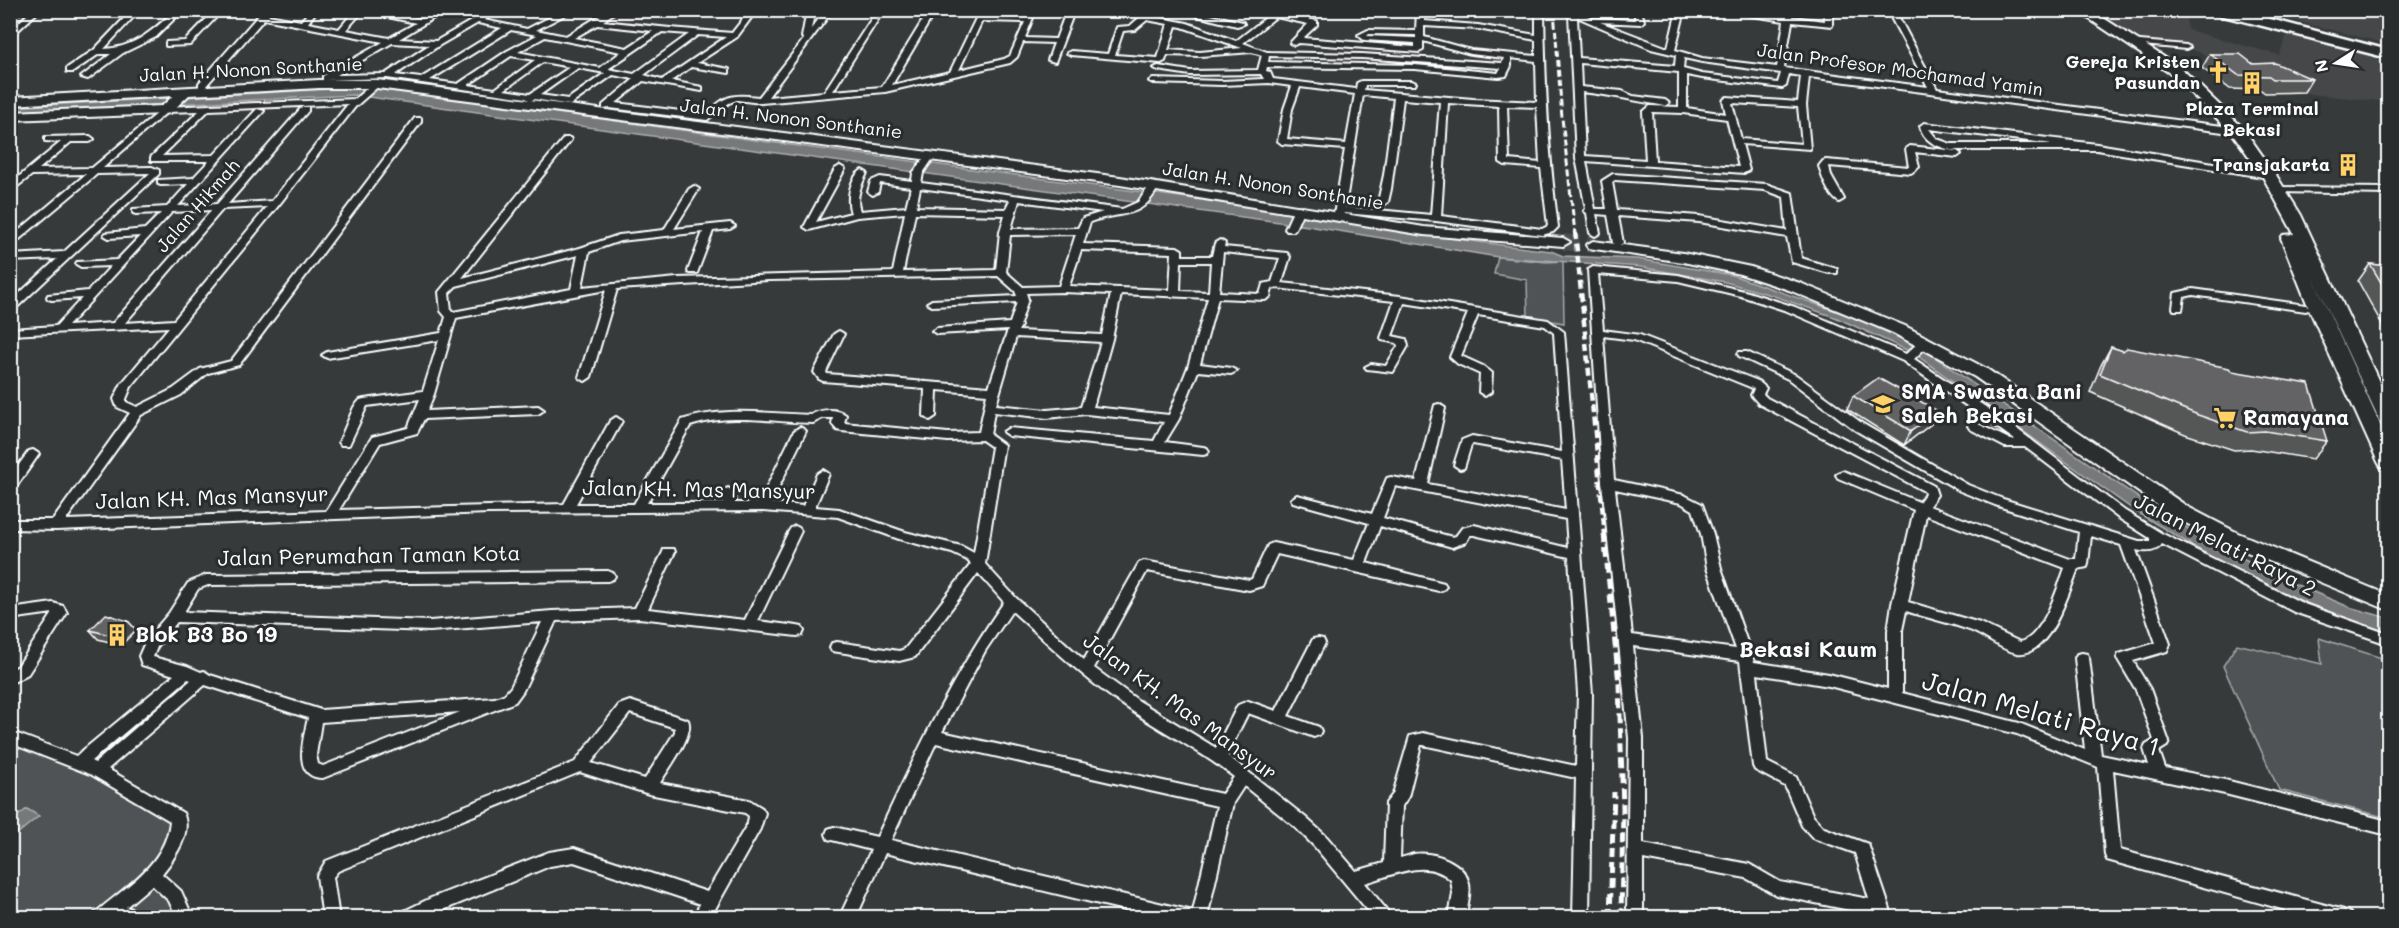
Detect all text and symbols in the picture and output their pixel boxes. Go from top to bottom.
north arrow [2306,33,2366,93]
street label: Jalan Profesor Mochamad Yamin [1756,37,2044,101]
place label: Gereja Kristen Pasundan [2066,49,2200,94]
street label: Jalan H. Nonon Sonthanie [139,51,363,87]
text: N [2309,58,2332,74]
church icon: Gereja Kristen Pasundan [2205,59,2231,85]
building icon: Plaza Terminal Bekasi [2239,70,2265,96]
street label: Jalan H. Nonon Sonthanie [679,92,904,144]
place label: Plaza Terminal Bekasi [2185,96,2319,141]
place label: Transjakarta [2213,152,2330,176]
building icon: Transjakarta [2335,152,2361,178]
street label: Jalan Hikmah [150,154,244,257]
street label: Jalan H. Nonon Sonthanie [1161,156,1385,214]
place label: SMA Swasta Bani Saleh Bekasi [1901,377,2082,428]
school or university icon: SMA Swasta Bani Saleh Bekasi [1870,391,1896,417]
place label: Ramayana [2243,403,2349,431]
supermarket icon: Ramayana [2212,405,2238,431]
street label: Jalan KH. Mas Mansyur [582,473,816,504]
street label: Jalan KH. Mas Mansyur [95,479,329,514]
street label: Jalan Melati Raya 2 [2130,486,2321,601]
street label: Jalan Perumahan Taman Kota [217,538,521,571]
place label: Blok B3 Bo 19 [135,620,278,647]
building icon: Blok B3 Bo 19 [104,622,130,648]
street label: Jalan KH. Mas Mansyur [1079,626,1283,785]
district label: Bekasi Kaum [1739,634,1877,663]
street label: Jalan Melati Raya 1 [1918,663,2164,763]

